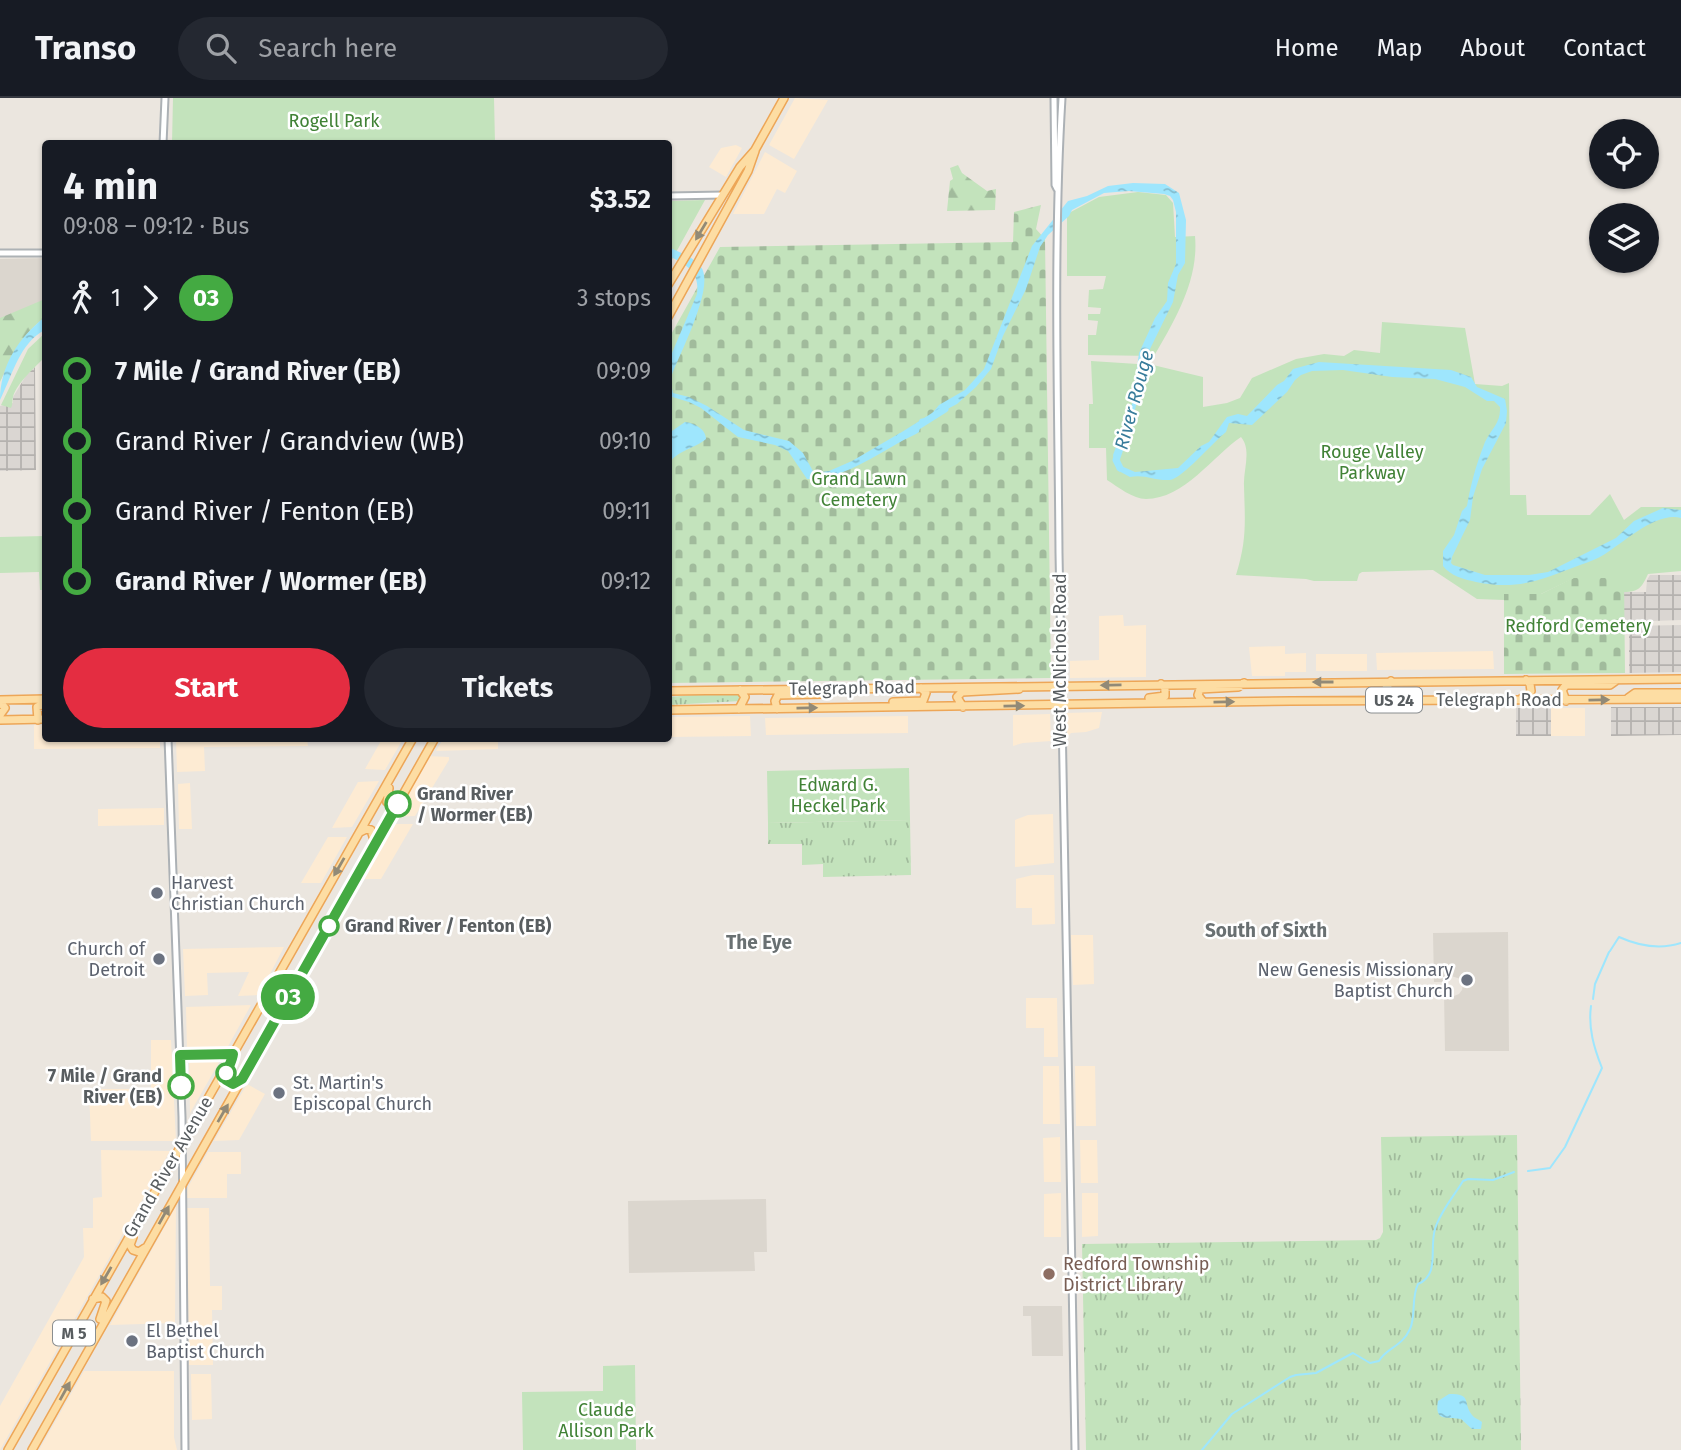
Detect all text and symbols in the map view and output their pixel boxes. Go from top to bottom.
search box [178,17,668,80]
text: Transo [35,28,136,68]
icon: search [202,29,240,67]
text: Search here [258,33,397,64]
text: Home [1275,34,1339,62]
text: Map [1377,34,1423,62]
text: About [1461,34,1525,62]
text: Contact [1563,34,1646,62]
park label: Rogell Park [289,110,380,132]
map controls [1589,119,1659,273]
button: locate [1589,119,1659,189]
text: 4 min [63,163,158,209]
text: $3.52 [590,184,651,215]
button: layers [1589,203,1659,273]
text: 09:08 – 09:12 · Bus [63,212,249,240]
one-way arrow [695,221,708,240]
icon: walk [63,279,101,317]
icon: forward [131,279,169,317]
text: 1 [111,284,121,312]
text: 03 [193,284,219,312]
text: 3 stops [577,284,651,312]
water label: River Rouge [1110,348,1158,452]
text: 7 Mile / Grand River (EB) [115,356,400,387]
text: 09:09 [596,357,651,385]
text: Grand River / Grandview (WB) [115,426,464,457]
text: 09:10 [599,427,651,455]
park label: Rouge Valley Parkway [1320,441,1424,484]
park label: Grand Lawn Cemetery [811,468,907,511]
text: Grand River / Fenton (EB) [115,496,414,527]
text: 09:11 [602,497,651,525]
text: Grand River / Wormer (EB) [115,566,426,597]
text: 09:12 [600,567,651,595]
street label: West McNichols Road [1049,573,1071,747]
park label: Redford Cemetery [1505,615,1651,637]
button: Start [63,648,350,728]
button: Tickets [364,648,651,728]
street label: Telegraph Road [789,676,915,700]
one-way arrow [1311,676,1333,688]
one-way arrow [1100,679,1122,690]
road number: US 24 [1366,688,1422,712]
street label: Telegraph Road [1436,689,1562,711]
one-way arrow [1588,695,1610,706]
one-way arrow [1214,696,1236,708]
one-way arrow [1003,700,1025,711]
one-way arrow [796,702,818,714]
park label: Edward G. Heckel Park [791,774,886,817]
place label: Grand River / Wormer (EB) [417,783,532,826]
marker: Grand River / Wormer (EB) [385,791,411,817]
one-way arrow [333,858,345,877]
place label: Harvest Christian Church [171,872,305,915]
marker: Harvest Christian Church [149,885,165,901]
place label: Grand River / Fenton (EB) [345,915,552,937]
marker: Grand River / Fenton (EB) [319,916,339,936]
district label: South of Sixth [1205,919,1327,942]
district label: The Eye [726,931,792,954]
place label: Church of Detroit [67,938,147,981]
marker: Church of Detroit [151,951,167,967]
place label: New Genesis Missionary Baptist Church [1258,959,1453,1002]
marker: New Genesis Missionary Baptist Church [1459,972,1475,988]
line badge: 03 [256,974,320,1020]
text: 03 [275,983,301,1011]
unlabelled marker [216,1063,236,1083]
place label: 7 Mile / Grand River (EB) [48,1065,162,1108]
place label: St. Martin's Episcopal Church [293,1072,432,1115]
marker: 7 Mile / Grand River (EB) [168,1073,194,1099]
marker: St. Martin's Episcopal Church [271,1085,287,1101]
street label: Grand River Avenue [119,1092,217,1242]
one-way arrow [217,1103,229,1122]
one-way arrow [158,1206,170,1225]
place label: Redford Township District Library [1063,1253,1210,1296]
one-way arrow [100,1266,112,1286]
marker: Redford Township District Library [1041,1266,1057,1282]
road number: M 5 [53,1320,95,1345]
place label: El Bethel Baptist Church [146,1320,265,1363]
marker: El Bethel Baptist Church [124,1333,140,1349]
one-way arrow [59,1381,71,1400]
park label: Claude Allison Park [558,1399,655,1442]

